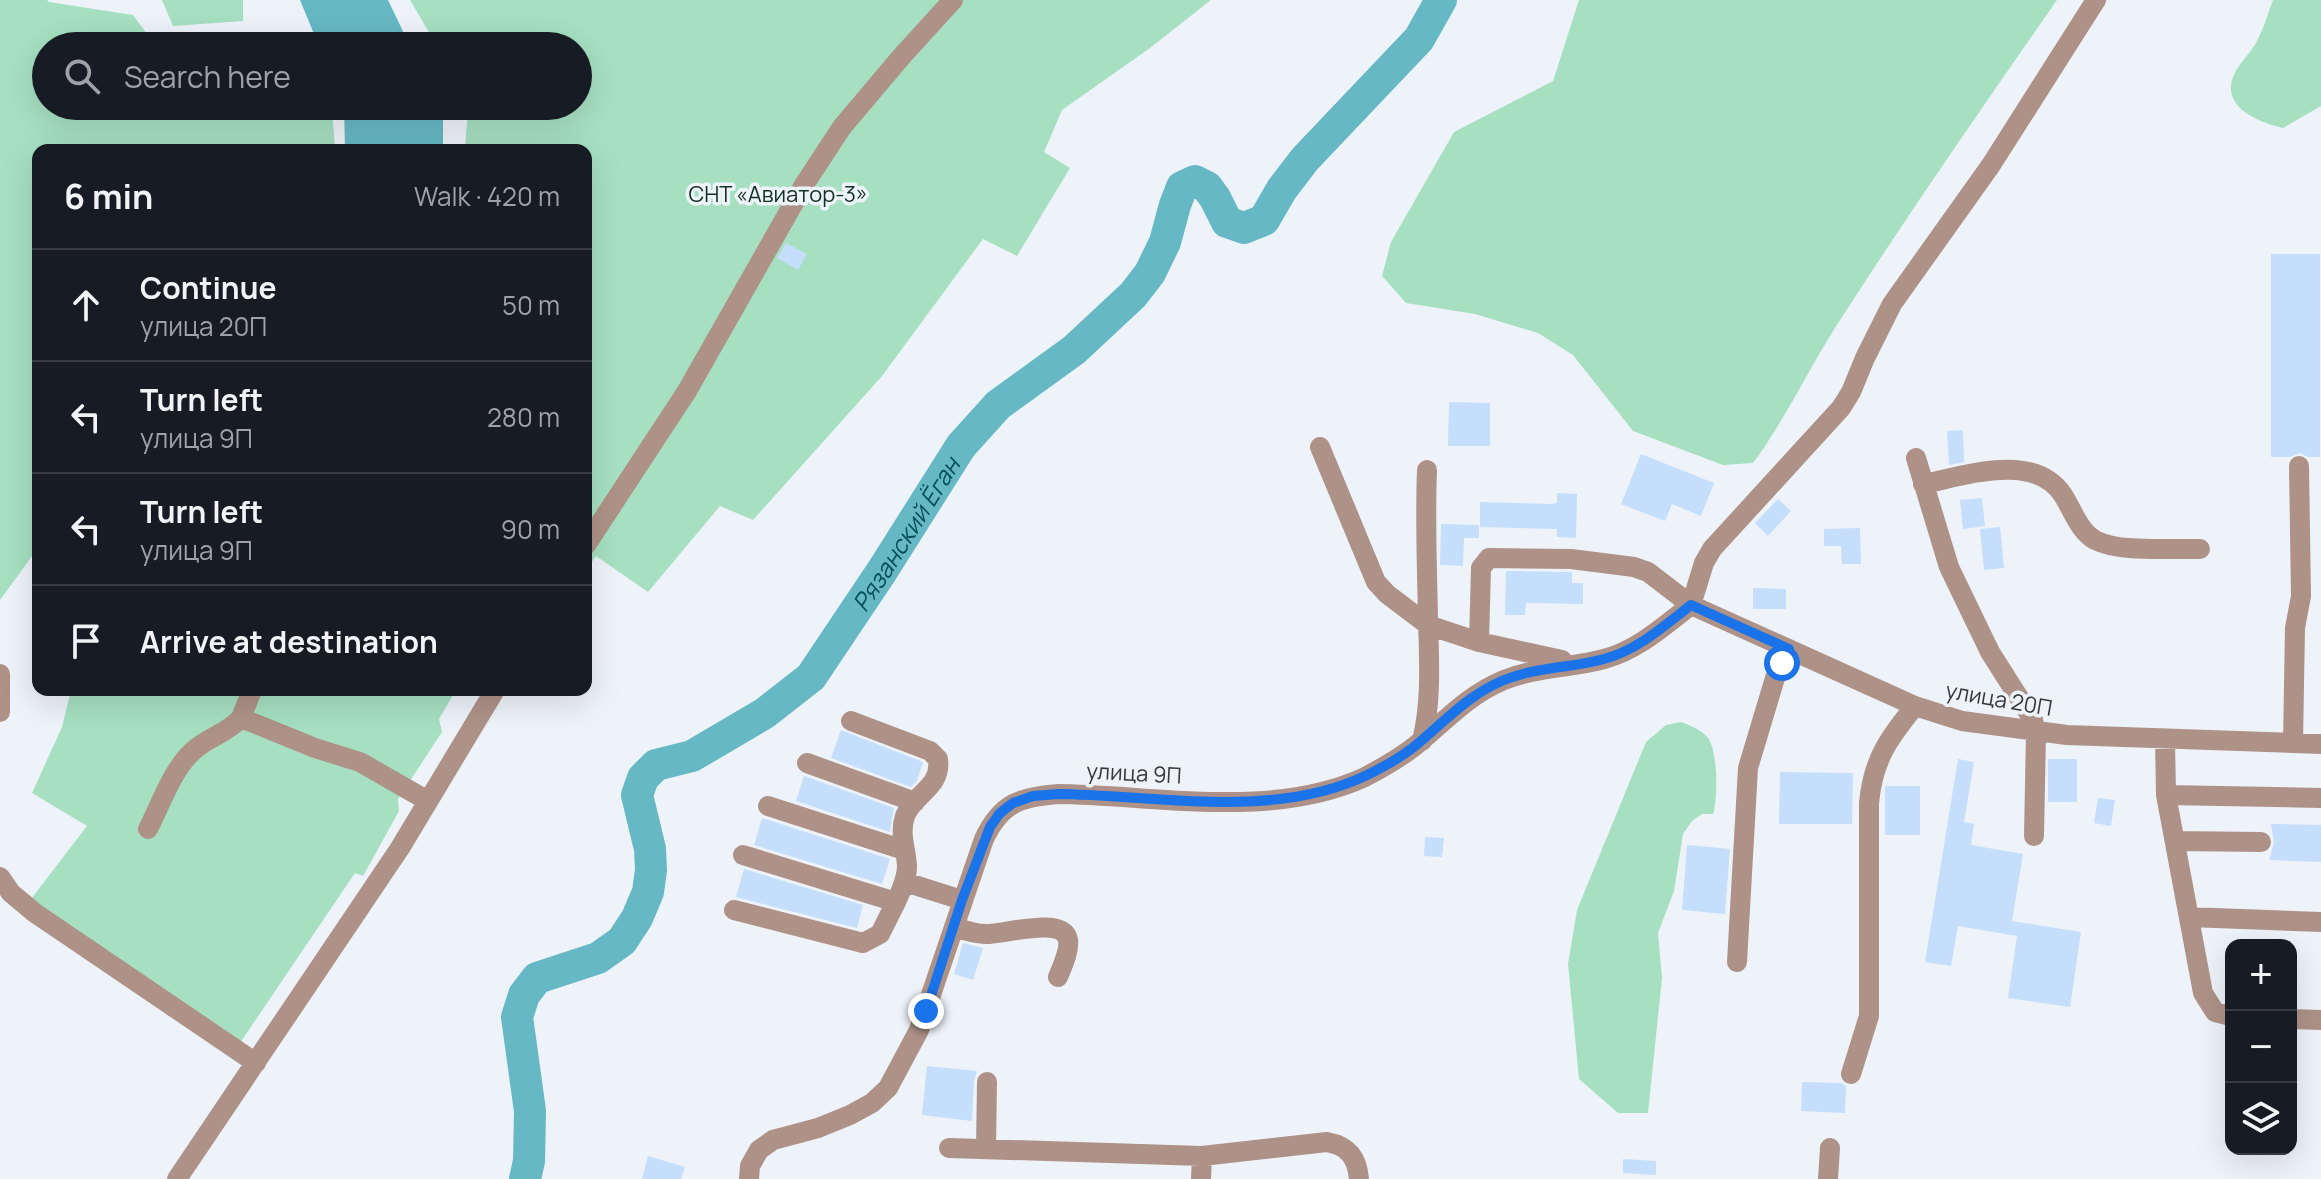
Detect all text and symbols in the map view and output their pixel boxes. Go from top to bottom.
search box [32,32,592,120]
icon: search [60,54,104,98]
text: Search here [124,56,291,97]
text: 6 min [64,173,153,219]
text: Walk · 420 m [414,178,560,214]
park label: СНТ «Авиатор-3» [688,179,868,209]
text: Continue [140,267,276,308]
icon: ahead [64,283,108,327]
text: 50 m [502,287,560,323]
text: улица 20П [140,308,267,344]
text: Turn left [140,379,263,420]
icon: left [64,395,108,439]
text: 280 m [487,399,560,435]
text: улица 9П [140,420,253,456]
water label: Рязанский Ёган [844,449,968,617]
text: Turn left [140,491,263,532]
icon: left [64,507,108,551]
text: 90 m [501,511,560,547]
text: улица 9П [140,532,253,568]
icon: arrive [64,619,108,663]
text: Arrive at destination [140,621,438,662]
route start [1764,645,1800,681]
street label: улица 20П [1943,675,2055,723]
street label: улица 9П [1086,756,1182,790]
map controls [2225,939,2297,1155]
button: + [2225,939,2297,1011]
route end [908,993,944,1029]
button: − [2225,1011,2297,1083]
button: layers [2225,1083,2297,1155]

